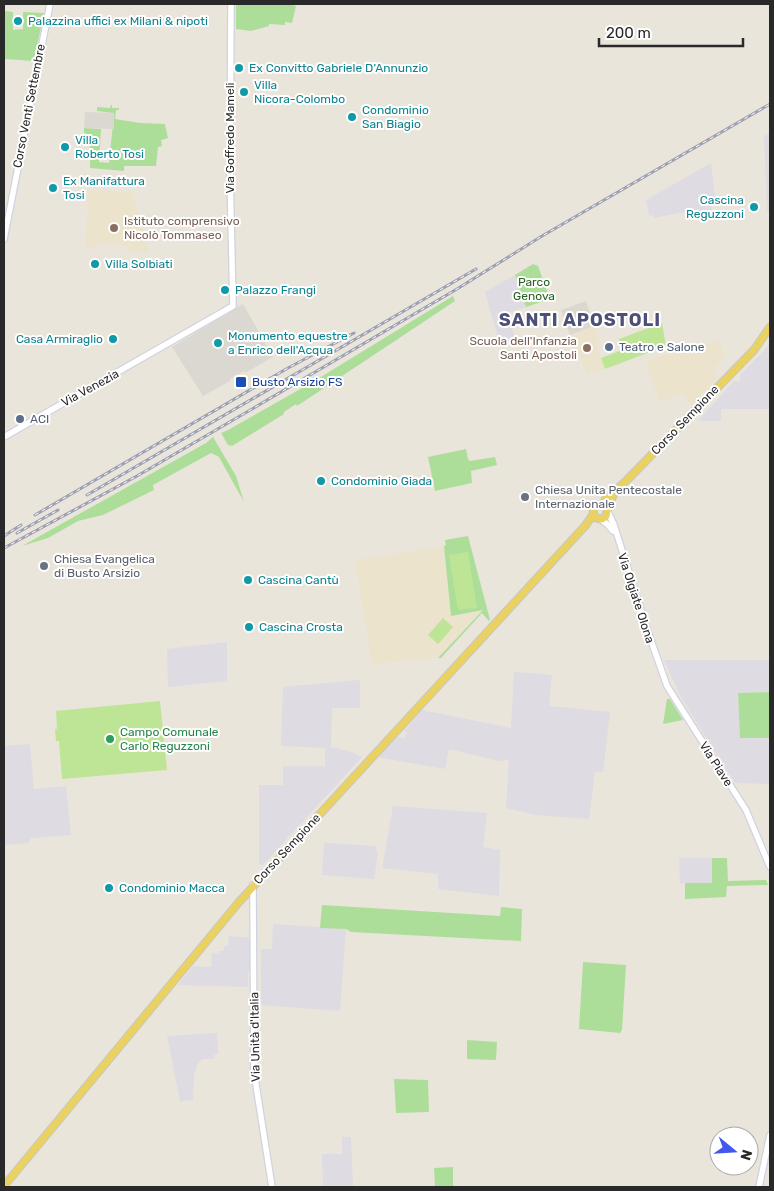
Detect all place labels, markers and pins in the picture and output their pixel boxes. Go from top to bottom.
place label: Palazzina uffici ex Milani & nipoti [28,14,208,28]
marker: Palazzina uffici ex Milani & nipoti [12,15,24,27]
place label: Ex Convitto Gabriele D'Annunzio [249,61,428,75]
marker: Ex Convitto Gabriele D'Annunzio [233,62,245,74]
place label: Villa Nicora-Colombo [254,78,345,106]
marker: Villa Nicora-Colombo [238,86,250,98]
place label: Condominio San Biagio [362,103,429,131]
marker: Condominio San Biagio [346,111,358,123]
place label: Villa Roberto Tosi [75,133,144,161]
marker: Villa Roberto Tosi [59,141,71,153]
place label: Ex Manifattura Tosi [63,174,145,202]
marker: Ex Manifattura Tosi [47,182,59,194]
place label: Cascina Reguzzoni [686,193,744,221]
marker: Cascina Reguzzoni [748,201,760,213]
place label: Istituto comprensivo Nicolò Tommaseo [124,214,240,242]
marker: Istituto comprensivo Nicolò Tommaseo [108,222,120,234]
place label: Villa Solbiati [105,257,173,271]
marker: Villa Solbiati [89,258,101,270]
place label: Palazzo Frangi [235,283,316,297]
marker: Palazzo Frangi [219,284,231,296]
place label: Monumento equestre a Enrico dell'Acqua [228,329,348,357]
place label: Casa Armiraglio [16,332,103,346]
marker: Casa Armiraglio [107,333,119,345]
place label: Scuola dell'Infanzia Santi Apostoli [469,334,577,362]
marker: Monumento equestre a Enrico dell'Acqua [212,337,224,349]
place label: Teatro e Salone [619,340,705,354]
marker: Teatro e Salone [603,341,615,353]
marker: Scuola dell'Infanzia Santi Apostoli [581,342,593,354]
marker: Busto Arsizio FS [234,375,248,389]
place label: Busto Arsizio FS [252,375,342,389]
place label: ACI [30,412,49,426]
marker: ACI [14,413,26,425]
place label: Condominio Giada [331,474,432,488]
marker: Condominio Giada [315,475,327,487]
place label: Chiesa Unita Pentecostale Internazionale [535,483,682,511]
marker: Chiesa Unita Pentecostale Internazionale [519,491,531,503]
place label: Chiesa Evangelica di Busto Arsizio [54,552,155,580]
marker: Chiesa Evangelica di Busto Arsizio [38,560,50,572]
place label: Cascina Cantù [258,573,339,587]
marker: Cascina Cantù [242,574,254,586]
place label: Cascina Crosta [259,620,343,634]
marker: Cascina Crosta [243,621,255,633]
place label: Campo Comunale Carlo Reguzzoni [120,725,219,753]
marker: Campo Comunale Carlo Reguzzoni [104,733,116,745]
place label: Condominio Macca [119,881,225,895]
marker: Condominio Macca [103,882,115,894]

